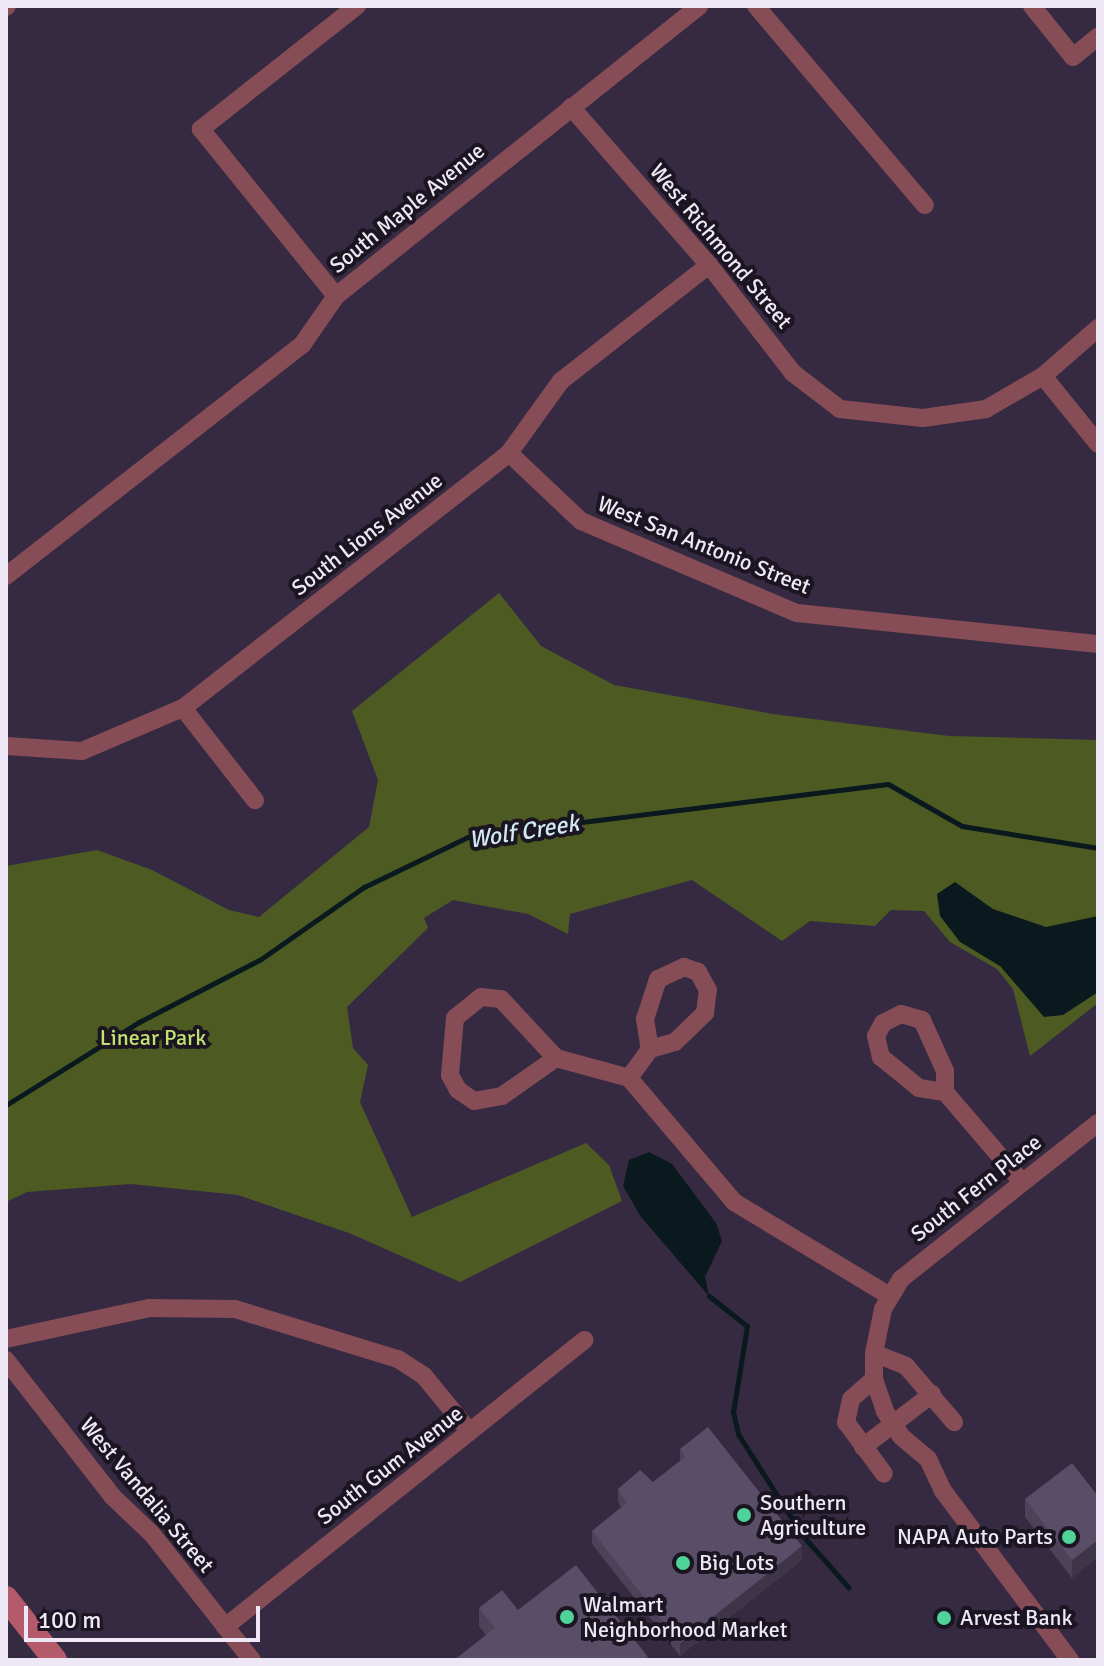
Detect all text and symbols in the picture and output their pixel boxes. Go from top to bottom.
street label: South Maple Avenue [324,137,490,279]
street label: West Richmond Street [644,158,798,334]
street label: South Lions Avenue [286,467,448,601]
street label: West San Antonio Street [594,490,814,600]
water label: Wolf Creek [467,809,581,855]
park label: Linear Park [100,1025,206,1051]
street label: South Fern Place [905,1129,1047,1247]
street label: South Gum Avenue [312,1400,468,1530]
street label: West Vandalia Street [74,1412,220,1578]
place label: Southern Agriculture [760,1489,866,1540]
marker: Southern Agriculture [735,1506,753,1524]
place label: NAPA Auto Parts [897,1524,1053,1550]
marker: NAPA Auto Parts [1060,1528,1078,1546]
place label: Big Lots [699,1550,774,1576]
marker: Big Lots [674,1554,692,1572]
scale bar [28,1590,264,1640]
place label: Walmart Neighborhood Market [583,1591,787,1642]
text: 100 m [38,1605,101,1635]
place label: Arvest Bank [960,1605,1073,1631]
marker: Walmart Neighborhood Market [558,1608,576,1626]
marker: Arvest Bank [935,1609,953,1627]

